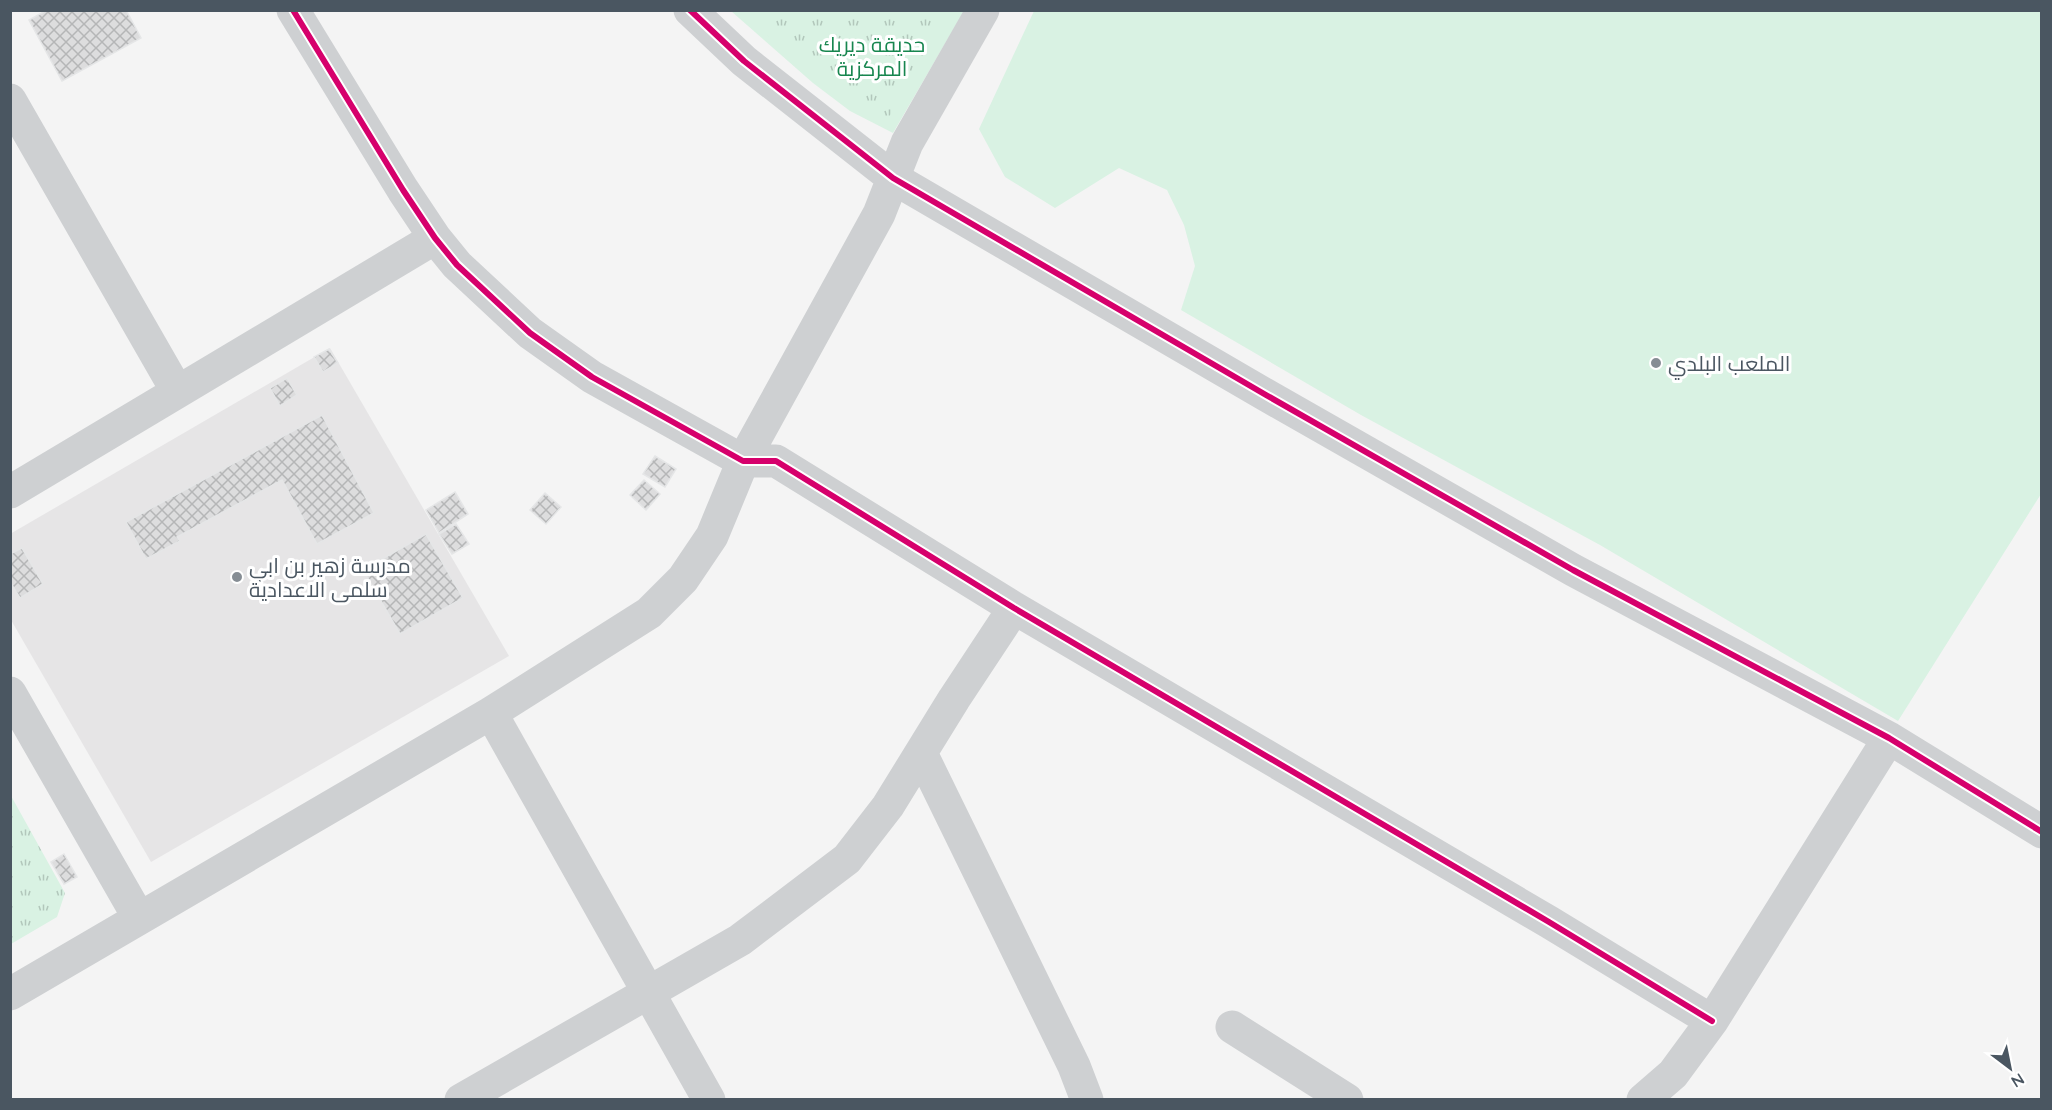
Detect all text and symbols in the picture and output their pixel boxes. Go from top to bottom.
park label: حديقة ديريك المركزية [819,31,925,81]
place label: الملعب البلدي [1668,350,1790,380]
marker: الملعب البلدي [1649,356,1663,370]
place label: مدرسة زهير بن ابي سلمى الاعدادية [249,552,411,603]
marker: مدرسة زهير بن ابي سلمى الاعدادية [230,570,244,584]
north arrow [1980,1038,2040,1098]
text: N [2008,1069,2028,1092]

